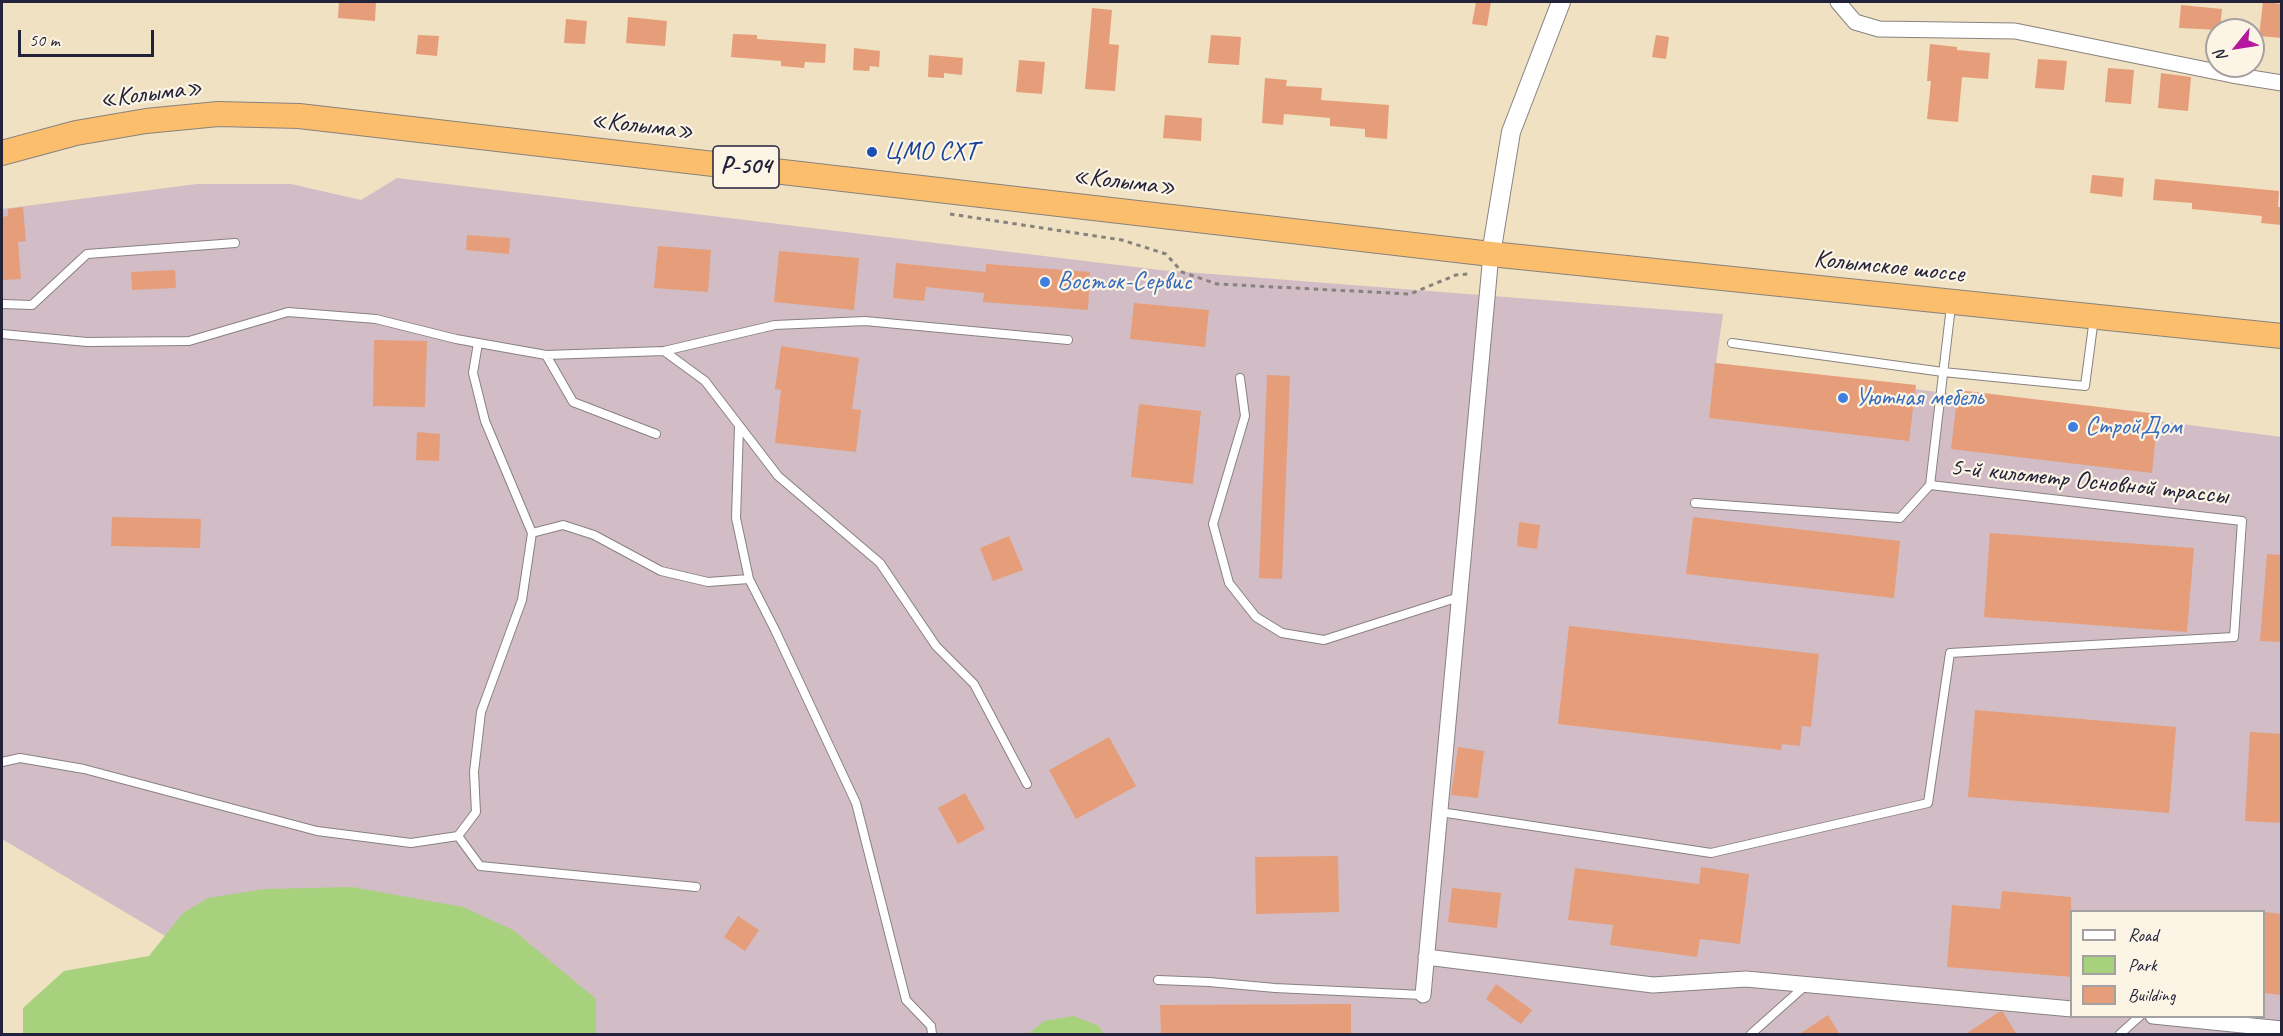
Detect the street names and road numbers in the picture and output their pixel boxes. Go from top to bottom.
street label: «Колыма» [98,72,204,116]
street label: «Колыма» [589,104,695,148]
road number: Р-504 [713,146,779,188]
street label: «Колыма» [1071,160,1177,204]
street label: Колымское шоссе [1812,244,1966,290]
street label: 5-й километр Основной трассы [1949,452,2229,512]

